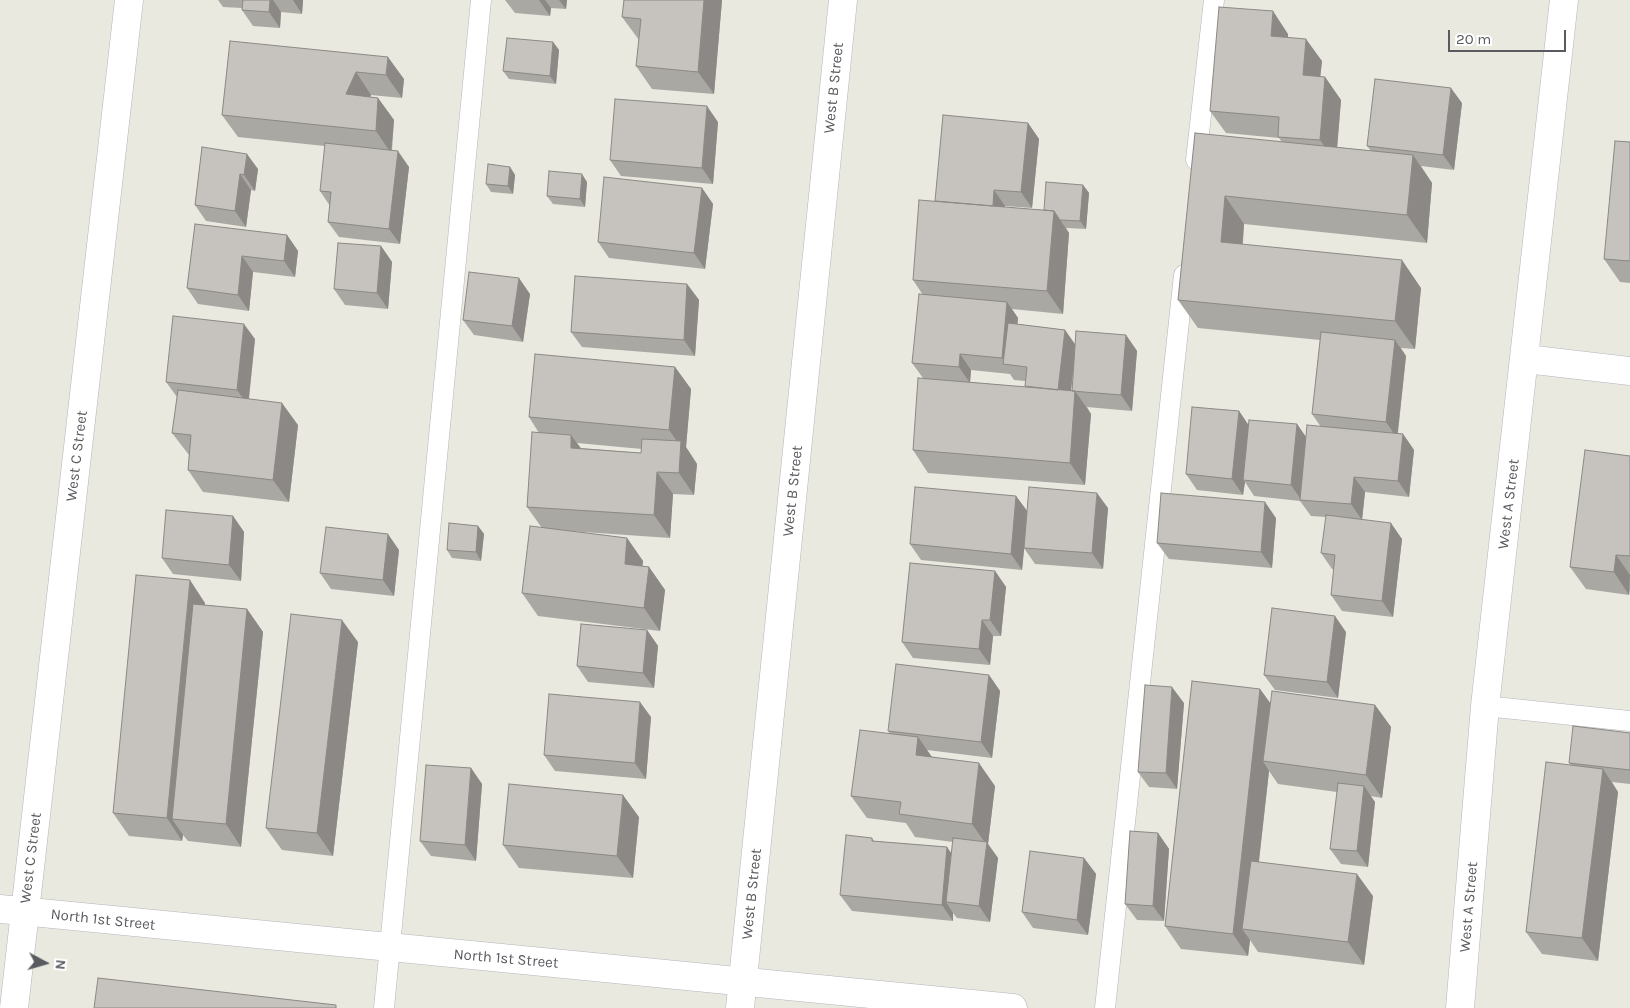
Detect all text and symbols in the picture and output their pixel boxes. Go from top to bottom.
scale bar [1450,20,1568,52]
text: 20 m [1456,30,1491,48]
street label: West B Street [820,41,848,135]
street label: West C Street [62,409,92,503]
street label: West B Street [779,444,807,538]
street label: West A Street [1495,458,1523,550]
street label: West C Street [16,811,46,905]
street label: West B Street [738,847,766,941]
street label: West A Street [1456,861,1482,953]
street label: North 1st Street [50,906,156,934]
north arrow [20,938,70,988]
street label: North 1st Street [453,945,559,973]
text: N [51,959,69,970]

